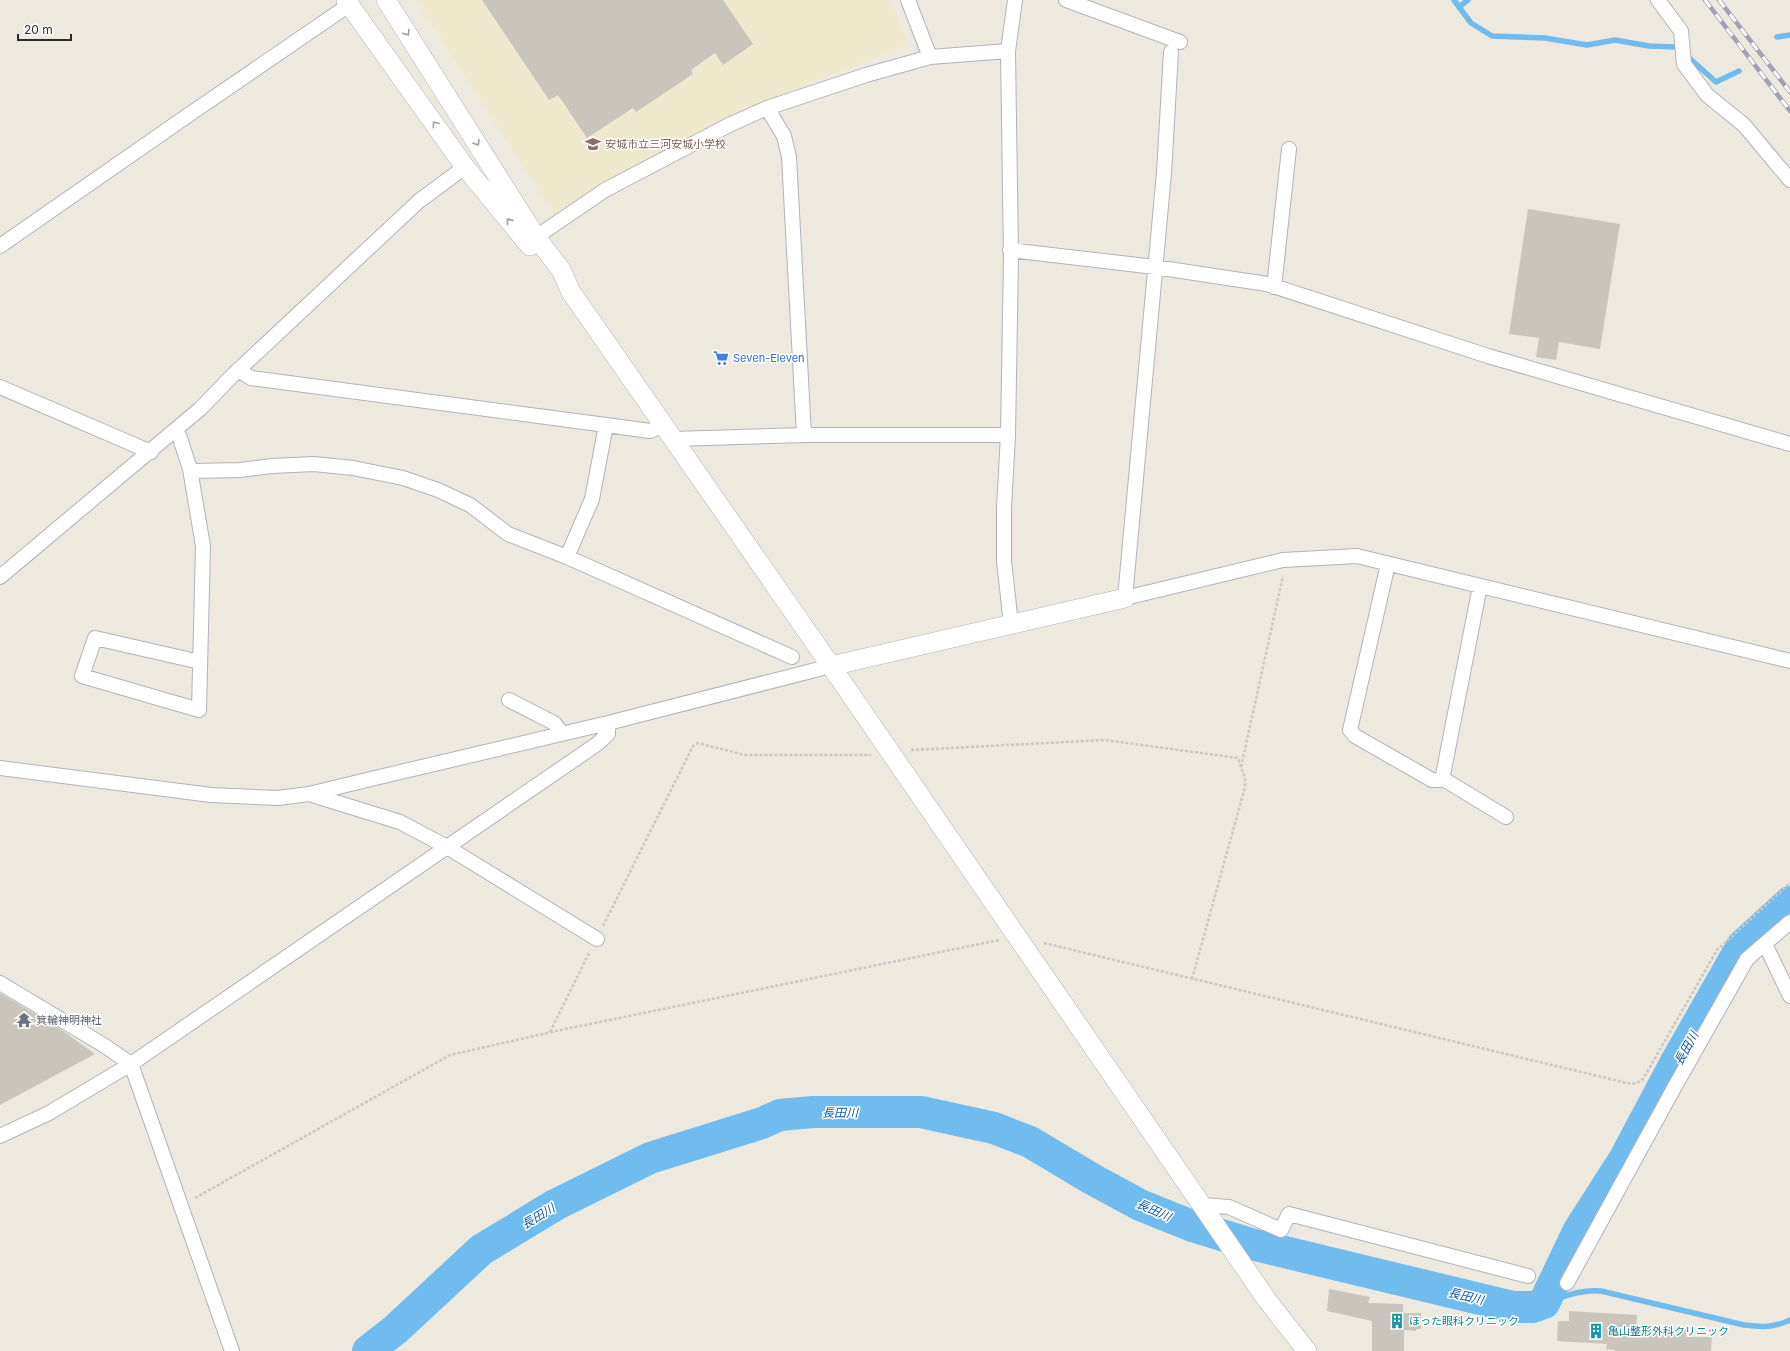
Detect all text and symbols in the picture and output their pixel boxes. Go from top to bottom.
scale bar [18,16,71,42]
text: 20 m [24,22,53,37]
one-way arrow [402,29,410,36]
one-way arrow [433,122,440,129]
school or university icon: 安城市立三河安城小学校 [584,135,602,153]
place label: 安城市立三河安城小学校 [605,137,726,151]
one-way arrow [472,139,479,146]
one-way arrow [507,218,514,225]
supermarket icon: Seven-Eleven [712,349,730,367]
place label: Seven-Eleven [733,351,805,365]
temple icon: 箕輪神明神社 [15,1011,33,1029]
place label: 箕輪神明神社 [36,1013,102,1027]
water label: 長田川 [1671,1027,1702,1067]
water label: 長田川 [822,1105,860,1120]
water label: 長田川 [1134,1196,1175,1225]
water label: 長田川 [519,1199,559,1232]
water label: 長田川 [1447,1285,1487,1308]
building icon: ほった眼科クリニック [1388,1312,1406,1330]
place label: ほった眼科クリニック [1409,1314,1519,1328]
building icon: 亀山整形外科クリニック [1587,1322,1605,1340]
place label: 亀山整形外科クリニック [1608,1324,1729,1338]

